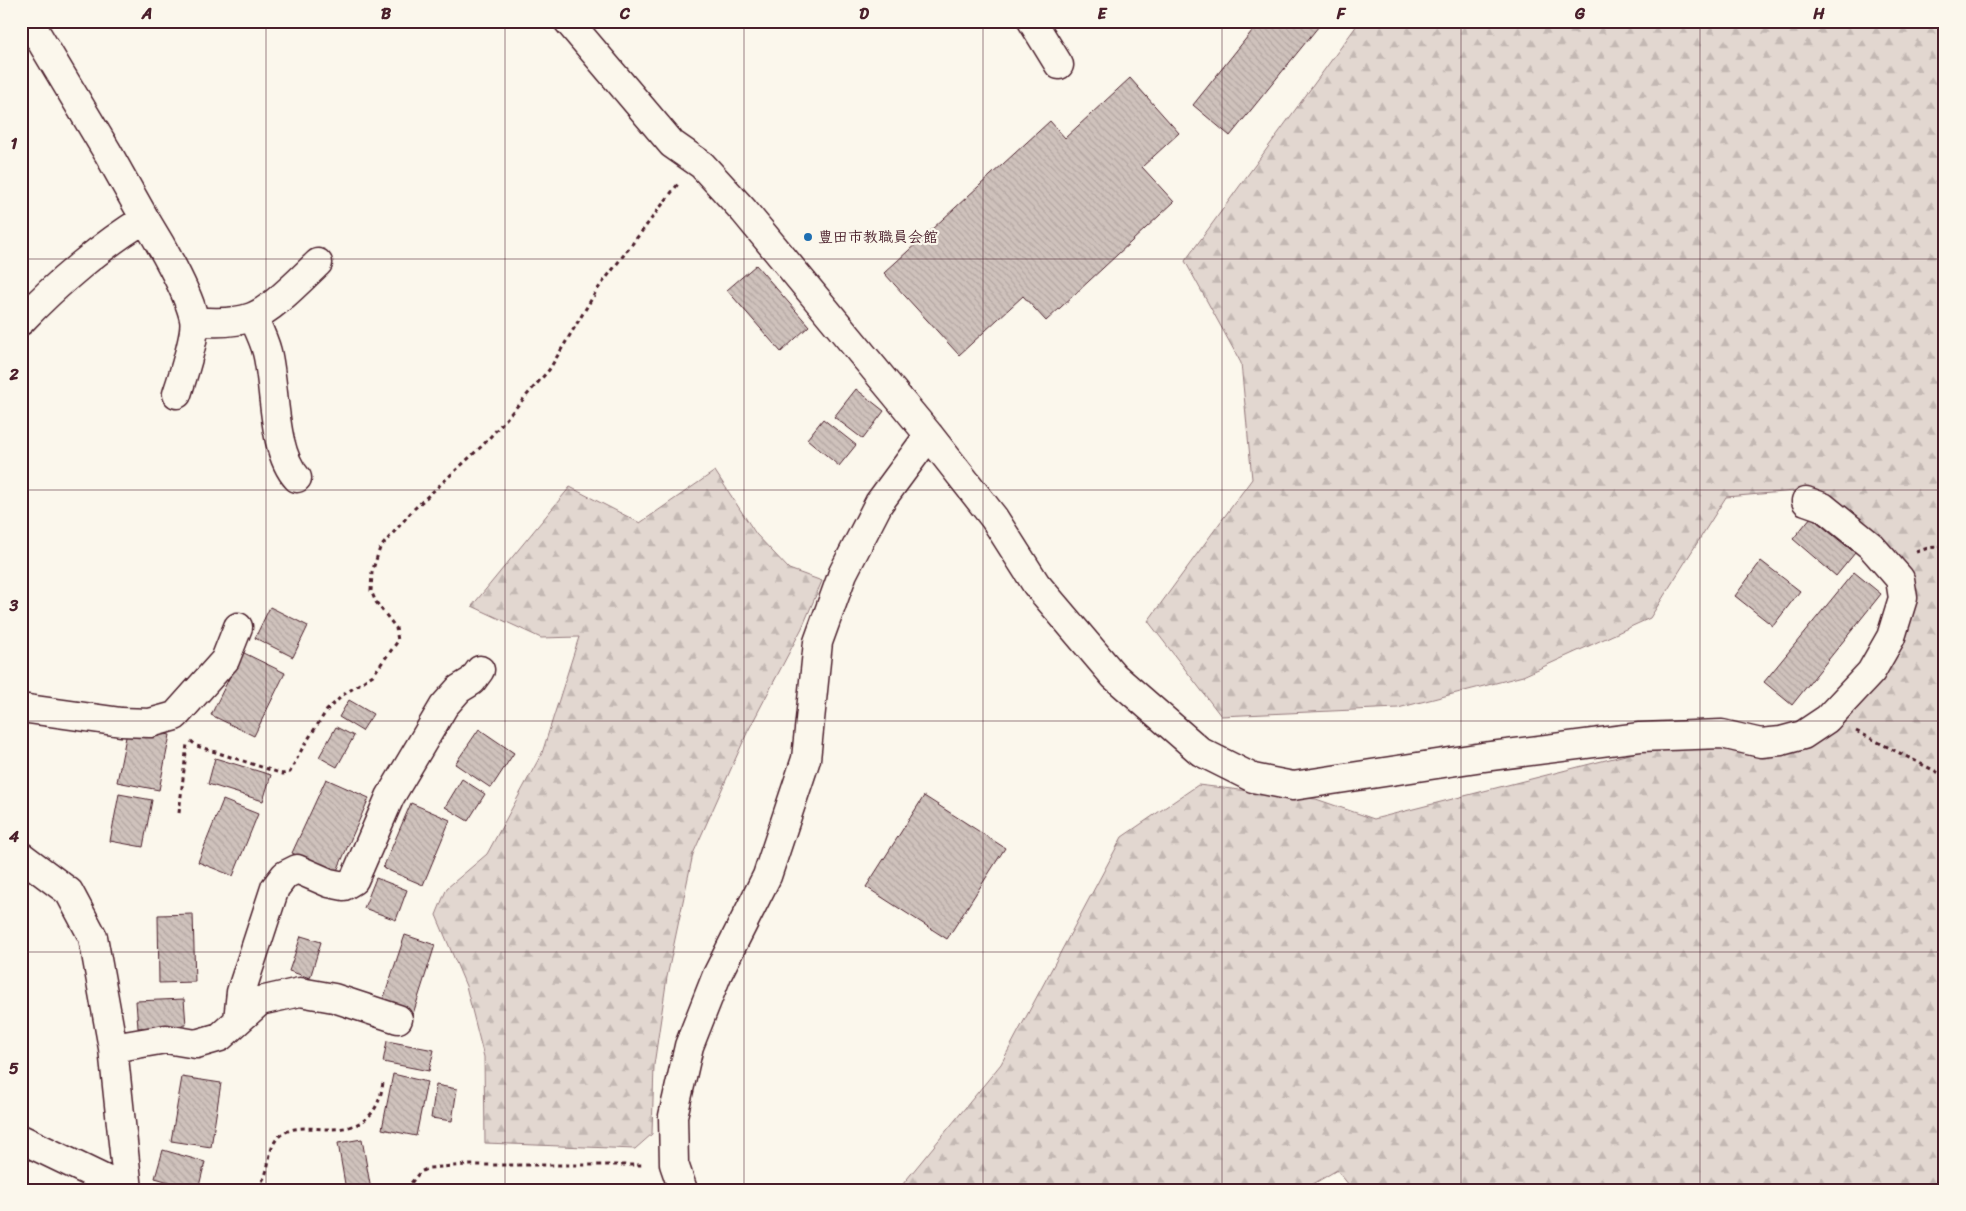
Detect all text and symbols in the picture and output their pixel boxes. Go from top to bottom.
text: A [141,0,152,28]
text: B [381,0,392,28]
text: C [619,0,631,28]
text: D [859,0,869,28]
text: E [1098,0,1108,28]
text: F [1336,0,1347,28]
text: G [1574,0,1586,28]
text: H [1812,0,1825,28]
text: 1 [11,129,18,158]
place label: 豊田市教職員会館 [818,224,938,250]
marker: 豊田市教職員会館 [802,231,814,243]
text: 2 [8,360,19,389]
text: 3 [9,591,19,620]
text: 4 [8,822,19,851]
text: 5 [9,1054,19,1083]

